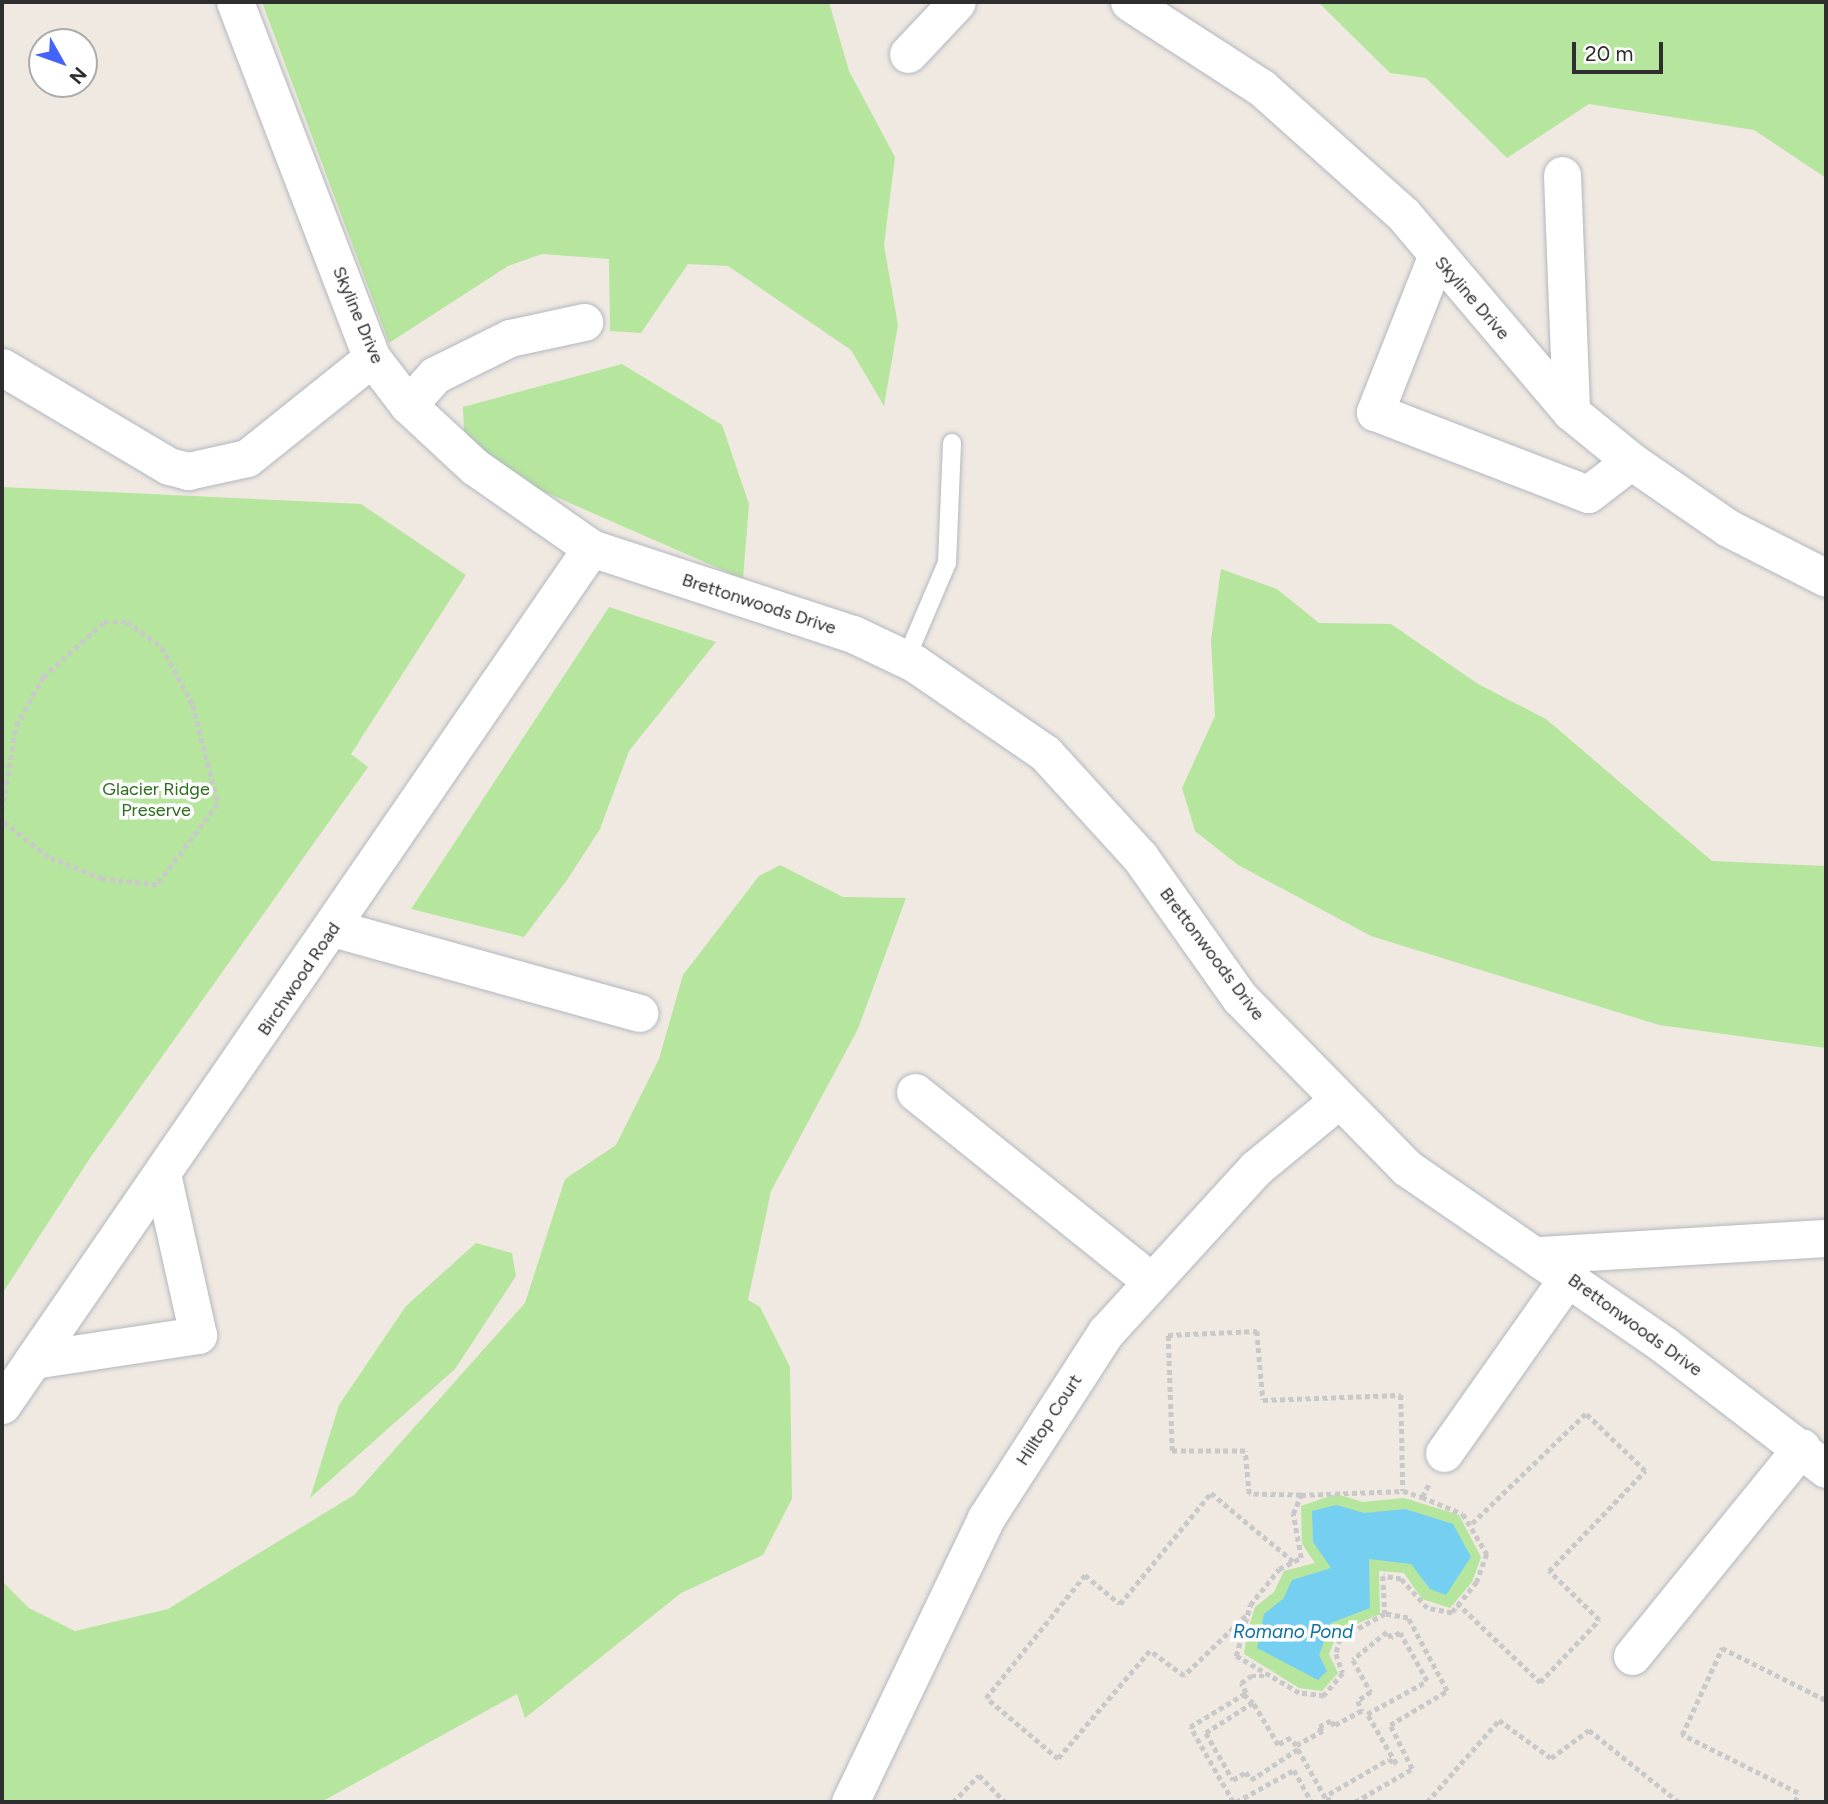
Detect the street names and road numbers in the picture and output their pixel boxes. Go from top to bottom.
street label: Skyline Drive [1430,252,1514,344]
street label: Skyline Drive [328,263,388,367]
street label: Brettonwoods Drive [679,569,839,639]
street label: Brettonwoods Drive [1155,883,1269,1025]
street label: Birchwood Road [253,918,345,1040]
street label: Brettonwoods Drive [1564,1269,1706,1381]
street label: Hilltop Court [1012,1370,1086,1470]

